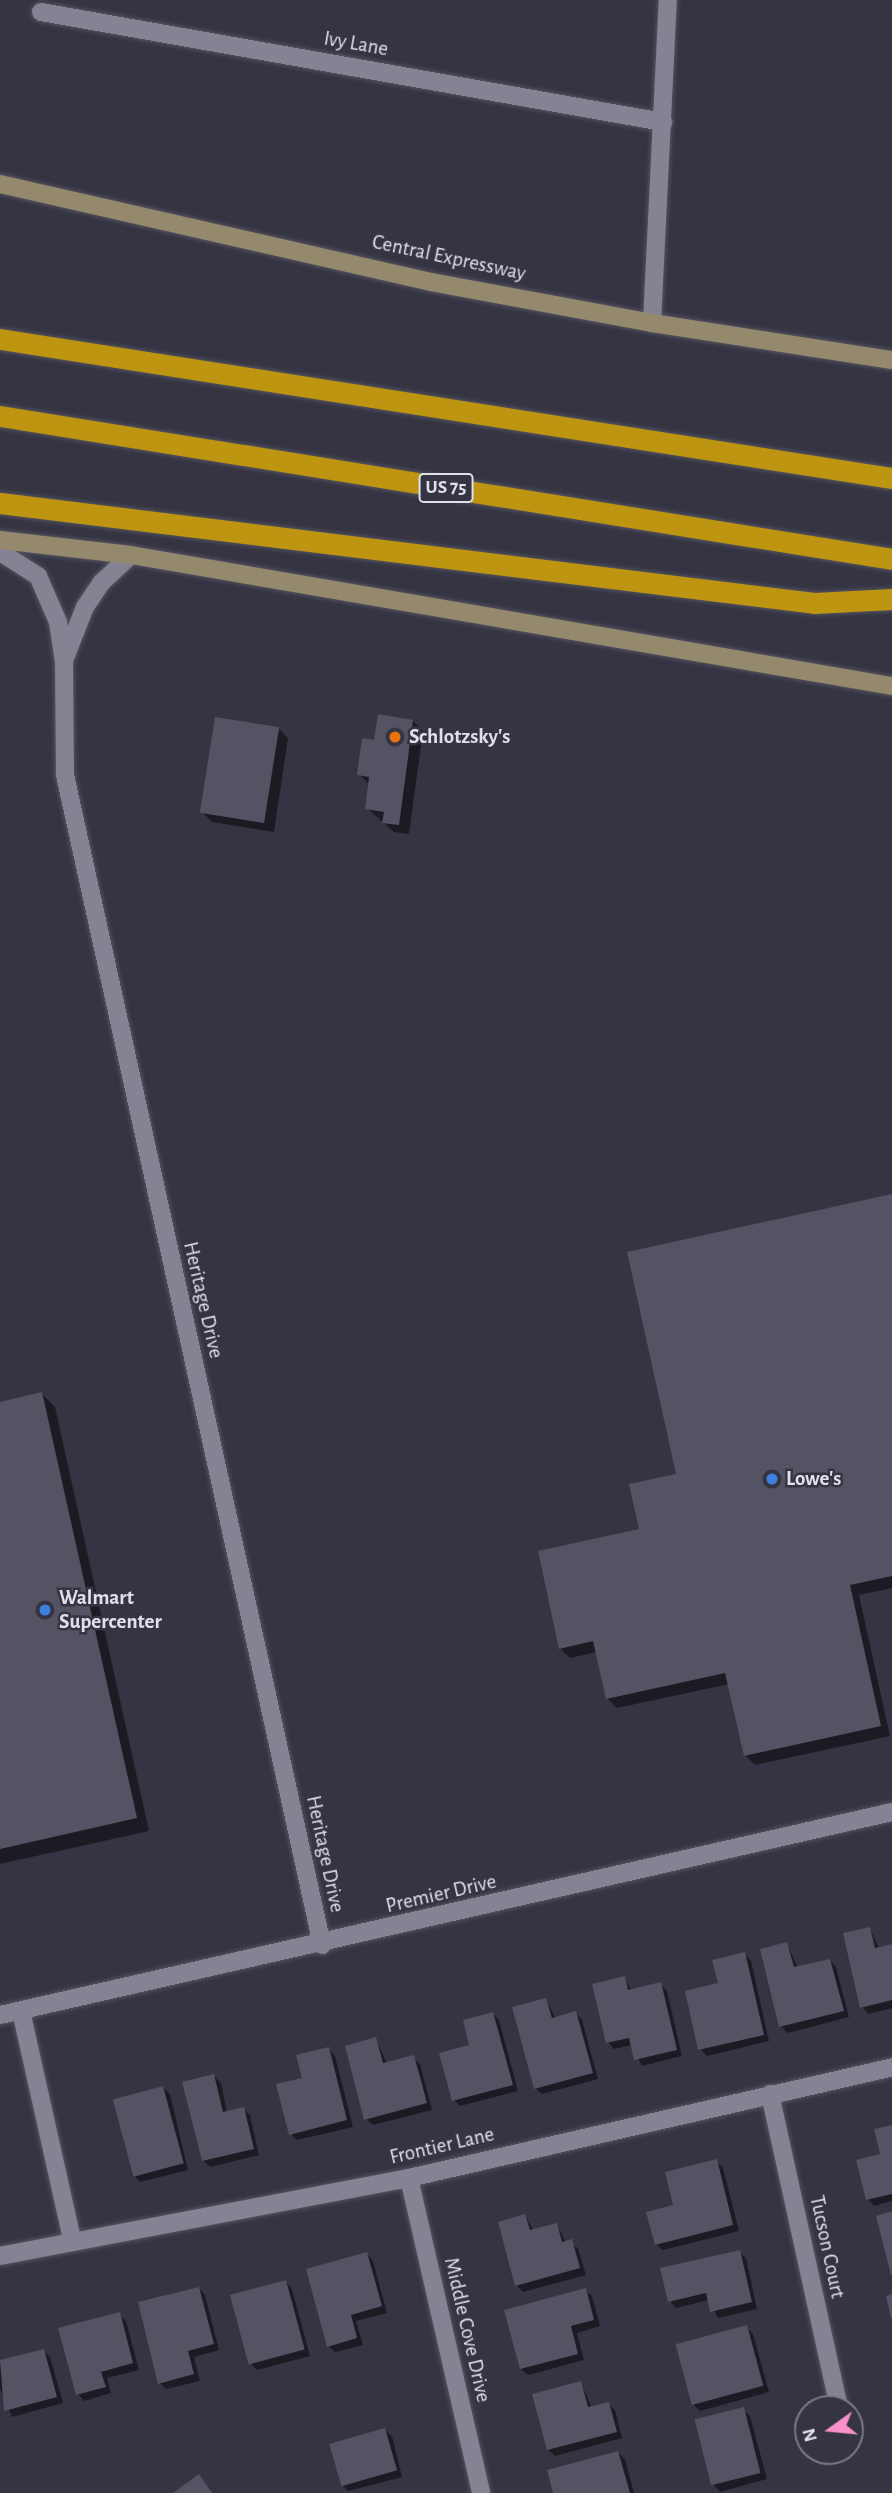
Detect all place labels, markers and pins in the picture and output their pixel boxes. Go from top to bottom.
place label: Schlotzsky's [409,724,510,750]
marker: Schlotzsky's [387,729,403,745]
place label: Lowe's [786,1466,841,1492]
marker: Lowe's [764,1471,780,1487]
place label: Walmart Supercenter [59,1585,162,1635]
marker: Walmart Supercenter [37,1602,53,1618]

